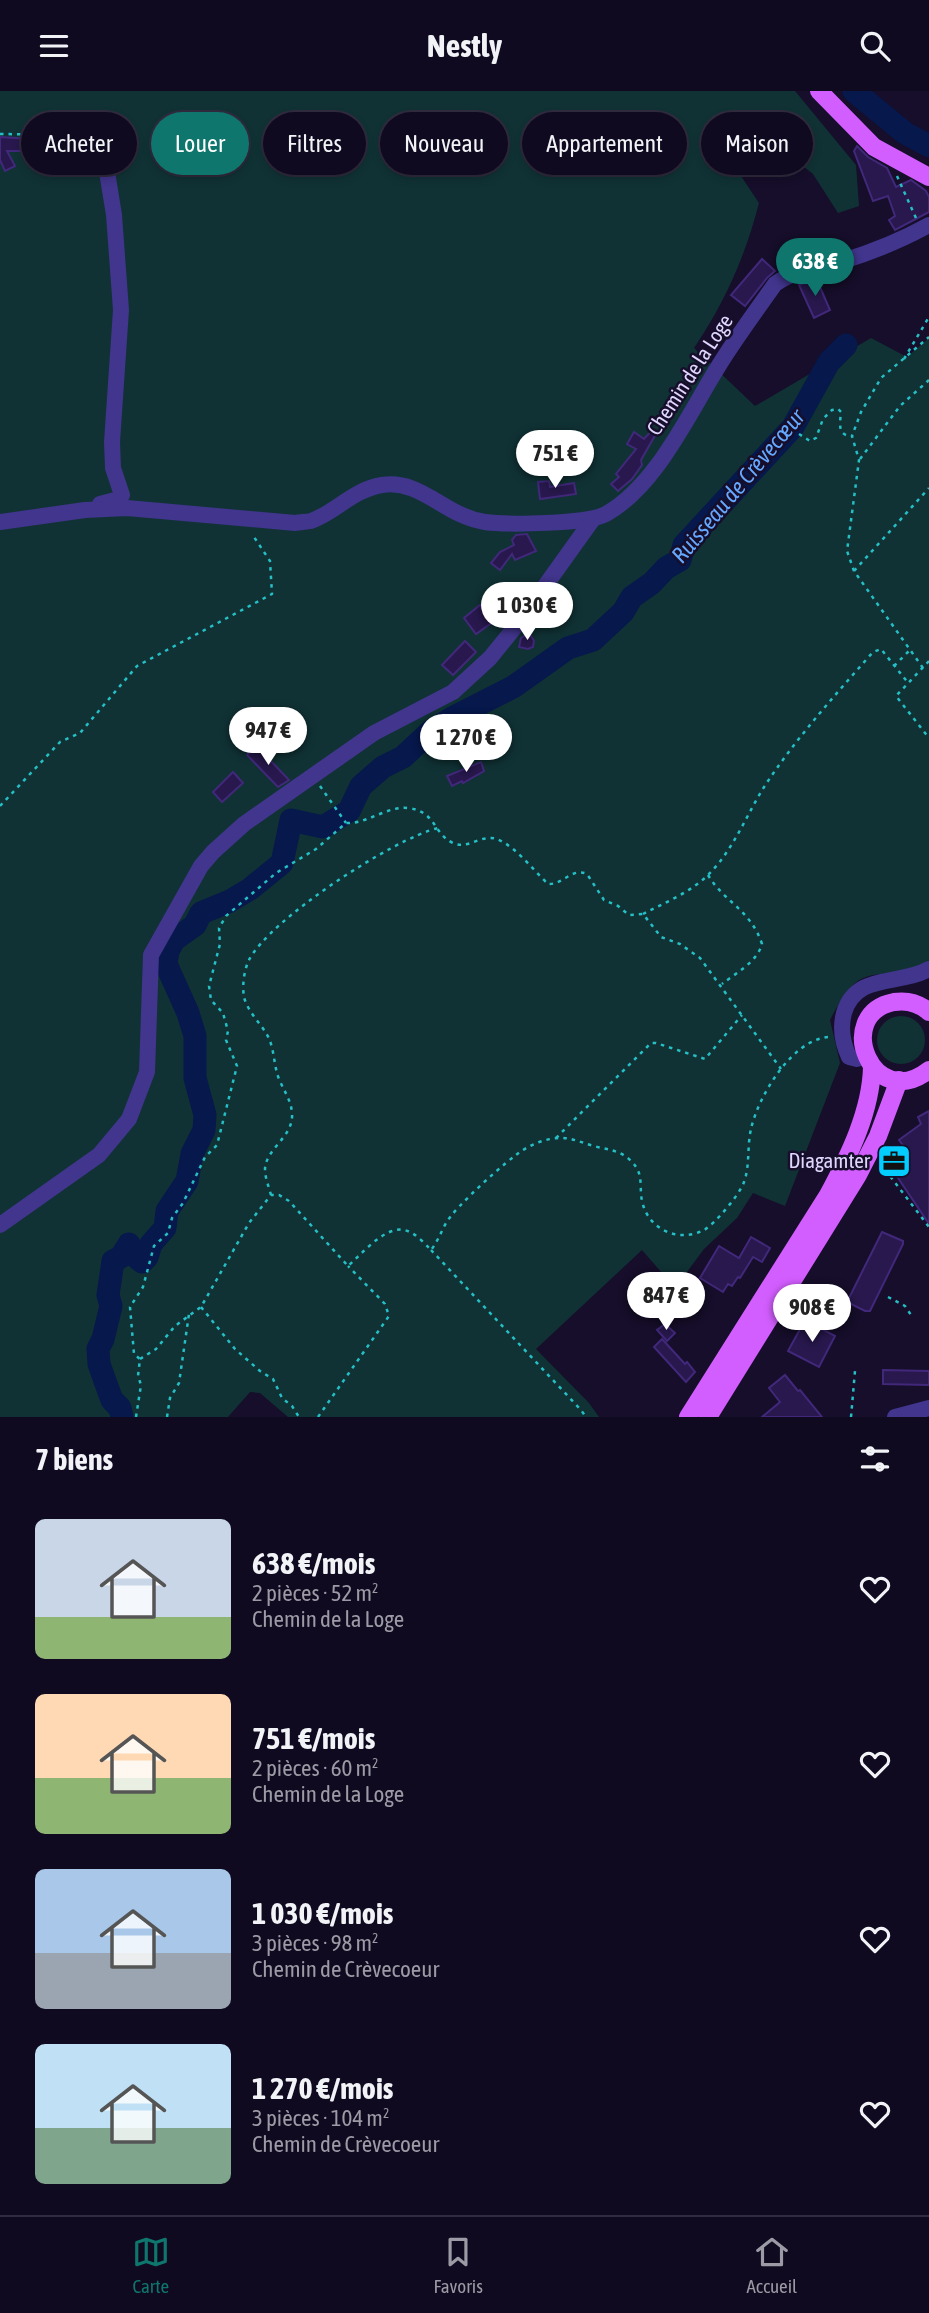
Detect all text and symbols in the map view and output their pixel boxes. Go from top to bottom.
icon: menu [35,27,73,65]
text: Nestly [427,27,502,64]
icon: search [856,27,894,65]
chip: Acheter [21,112,137,175]
chip: Louer [151,112,249,175]
chip: Filtres [263,112,366,175]
chip: Nouveau [380,112,508,175]
chip: Appartement [522,112,687,175]
chip: Maison [701,112,813,175]
pin: 638 € [766,239,864,298]
text: 638 € [792,248,838,274]
street label: Chemin de la Loge [641,310,737,439]
water label: Ruisseau de Crèvecœur [666,403,811,568]
pin: 751 € [506,431,604,490]
text: 751 € [532,440,578,466]
pin: 1 030 € [462,582,592,642]
text: 1 030 € [497,592,557,618]
pin: 947 € [219,707,317,767]
pin: 1 270 € [401,715,531,774]
text: 947 € [245,717,291,743]
text: 1 270 € [436,724,496,750]
office icon: Diagamter [875,1142,913,1180]
place label: Diagamter [789,1148,871,1172]
pin: 847 € [617,1273,715,1332]
text: 847 € [643,1282,689,1308]
pin: 908 € [763,1285,861,1344]
text: 908 € [789,1294,835,1320]
icon: filters [856,1440,894,1478]
text: 7 biens [35,1442,113,1476]
text: 638 €/mois [252,1546,375,1580]
icon: home [91,1547,175,1631]
icon: heart [856,1570,894,1608]
text: 2 pièces · 52 m² [252,1580,379,1606]
text: Chemin de la Loge [252,1606,404,1632]
text: 751 €/mois [252,1721,375,1755]
icon: home [91,1722,175,1806]
icon: heart [856,1745,894,1783]
text: 2 pièces · 60 m² [252,1755,379,1781]
text: Chemin de la Loge [252,1781,404,1807]
text: 1 030 €/mois [252,1896,393,1930]
icon: home [91,1897,175,1981]
icon: heart [856,1920,894,1958]
text: 3 pièces · 98 m² [252,1930,379,1956]
text: Chemin de Crèvecoeur [252,1956,439,1982]
text: 1 270 €/mois [252,2071,393,2105]
icon: home [91,2072,175,2156]
icon: heart [856,2095,894,2133]
text: 3 pièces · 104 m² [252,2105,389,2131]
text: Chemin de Crèvecoeur [252,2131,439,2157]
tab: Carte [132,2233,170,2297]
tab: Favoris [434,2233,483,2297]
tab: Accueil [747,2233,797,2297]

